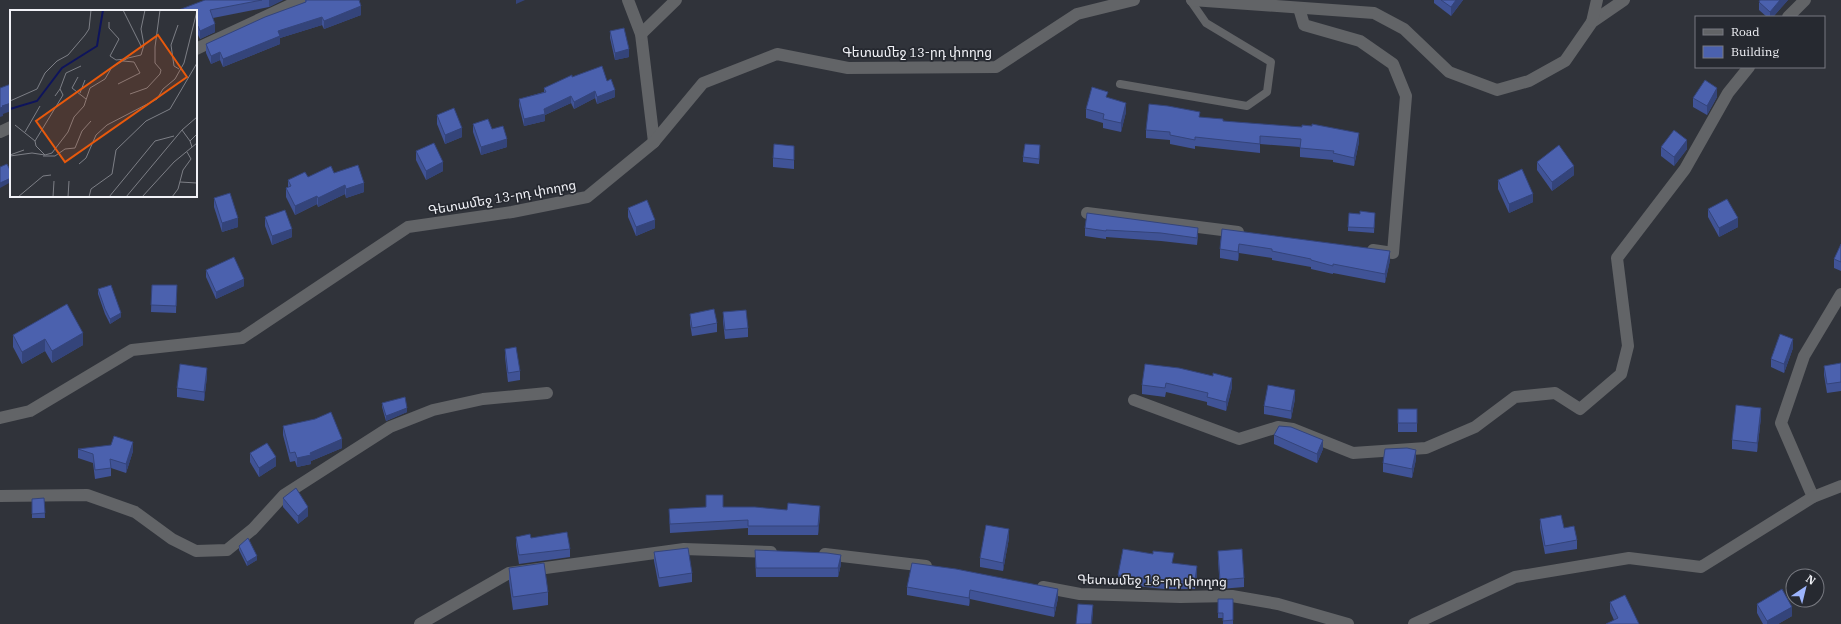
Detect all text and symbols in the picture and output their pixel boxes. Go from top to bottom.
inset map [10,10,197,197]
legend [1695,16,1825,68]
text: Road [1731,24,1760,39]
street label: Գետամեջ 13-րդ փողոց [842,44,992,61]
text: Building [1731,44,1779,59]
street label: Գետամեջ 13-րդ փողոց [427,176,577,219]
north arrow [1785,568,1825,608]
street label: Գետամեջ 18-րդ փողոց [1077,571,1227,590]
text: N [1803,572,1819,588]

